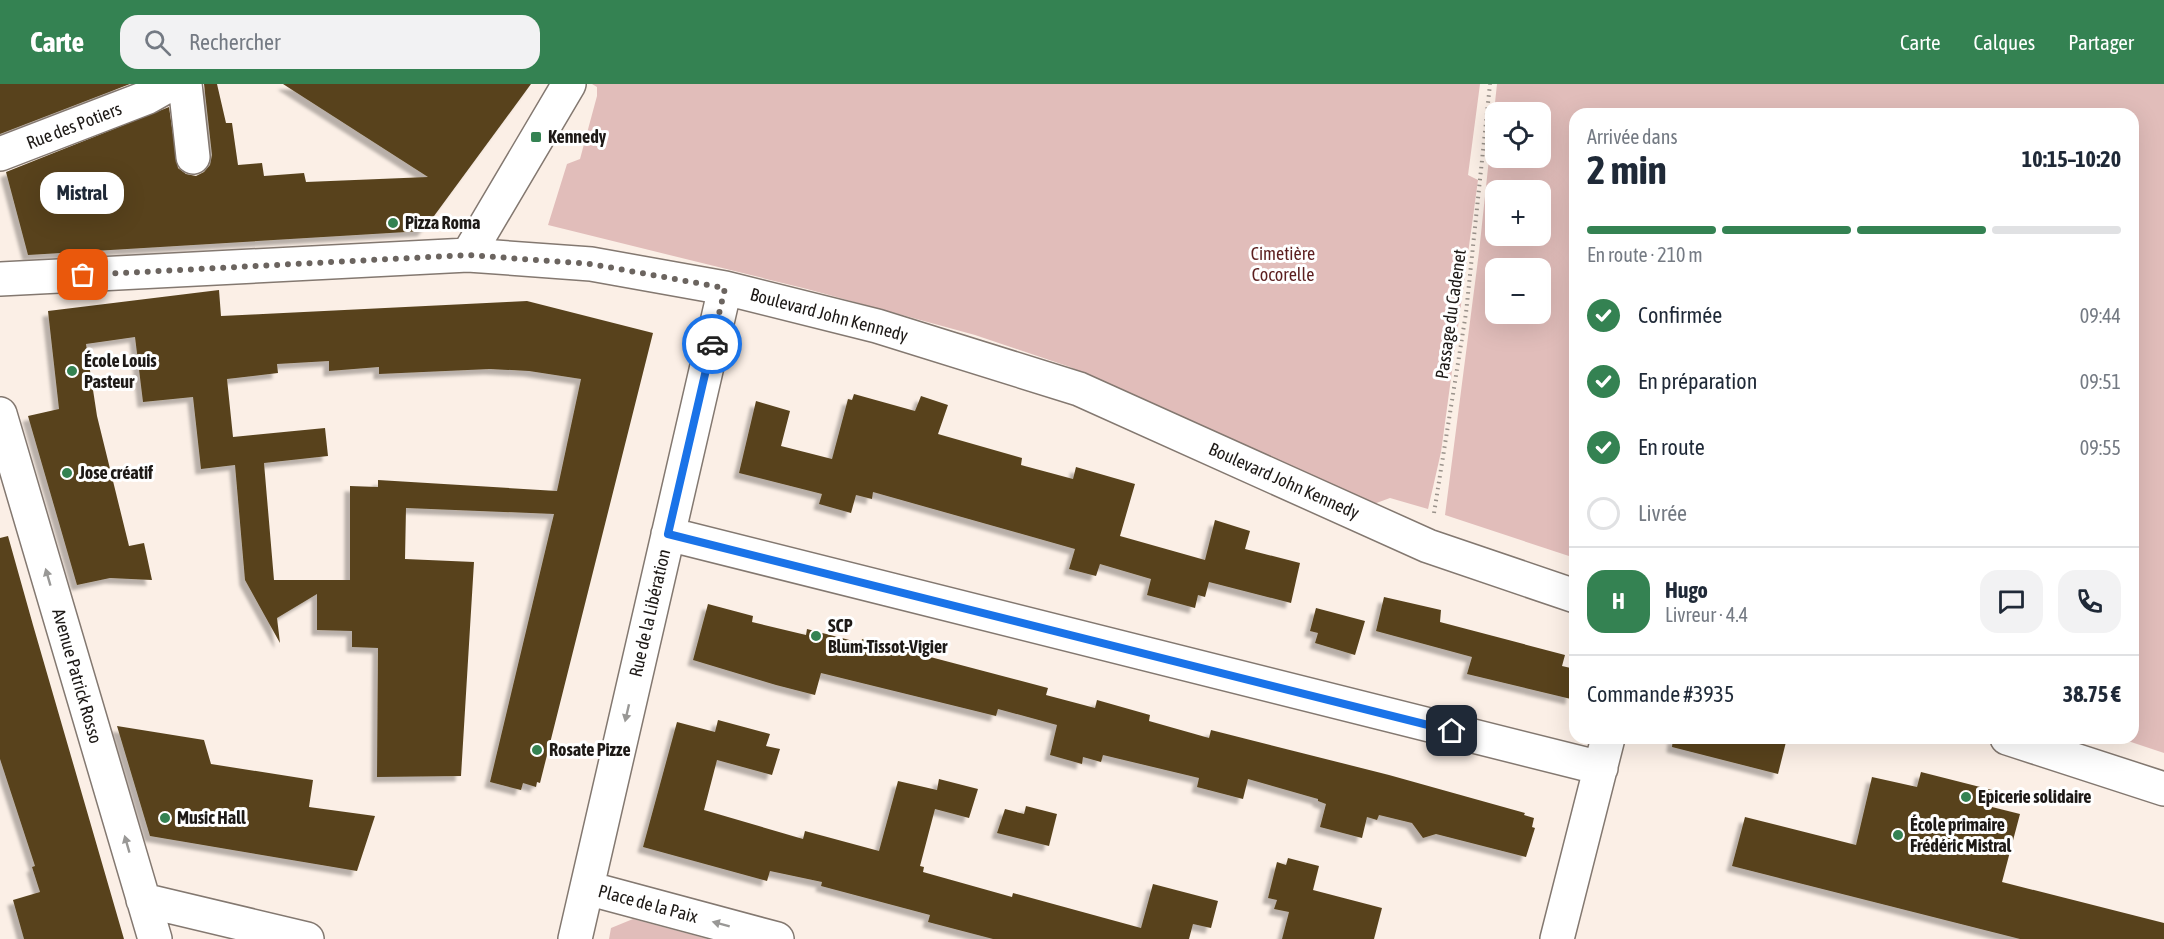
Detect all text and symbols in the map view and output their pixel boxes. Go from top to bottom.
search box [120,15,540,69]
text: Carte [30,26,84,58]
icon: search [141,26,174,59]
text: Rechercher [189,29,281,55]
text: Carte [1900,30,1941,54]
text: Calques [1974,30,2035,54]
text: Partager [2068,30,2134,54]
street label: Rue des Potiers [23,98,124,153]
map controls [1485,102,1551,324]
button: locate [1485,102,1551,168]
text: Arrivée dans [1587,125,1678,148]
place label: Kennedy [548,126,607,147]
marker: Kennedy [529,130,543,144]
text: 10:15–10:20 [2022,146,2121,172]
text: 2 min [1587,148,1667,192]
callout: Mistral [41,173,125,215]
button: + [1485,180,1551,246]
text: Mistral [57,181,107,204]
place label: Pizza Roma [405,212,480,233]
marker: Pizza Roma [386,216,400,230]
park label: Cimetière Cocorelle [1251,243,1315,285]
text: En route · 210 m [1587,243,1703,266]
street label: Passage du Cadenet [1431,248,1470,380]
pin [57,249,108,300]
icon: bag [66,258,99,291]
button: − [1485,258,1551,324]
street label: Boulevard John Kennedy [748,283,910,346]
icon: check [1587,299,1620,332]
text: Confirmée [1638,302,1722,328]
text: 09:44 [2080,304,2121,327]
courier [682,314,742,374]
icon: car [696,328,729,361]
place label: École Louis Pasteur [84,350,157,392]
marker: École Louis Pasteur [65,364,79,378]
icon: check [1587,365,1620,398]
text: En préparation [1638,368,1757,394]
text: 09:51 [2080,370,2121,393]
icon: check [1587,431,1620,464]
text: En route [1638,434,1705,460]
text: 09:55 [2080,436,2121,459]
street label: Boulevard John Kennedy [1206,438,1363,523]
place label: Jose créatif [78,462,154,483]
marker: Jose créatif [60,466,74,480]
text: Livrée [1638,500,1687,526]
street label: Rue de la Libération [625,547,674,679]
one-way arrow [43,567,52,585]
button: chat [1980,570,2043,633]
button: phone [2058,570,2121,633]
text: Hugo [1665,577,1708,603]
text: H [1612,588,1625,614]
text: Livreur · 4.4 [1665,603,1748,626]
street label: Avenue Patrick Rosso [48,606,107,746]
place label: SCP Blum-Tissot-Vigier [828,615,948,657]
marker: SCP Blum-Tissot-Vigier [809,629,823,643]
text: Commande #3935 [1587,681,1734,707]
text: 38.75 € [2063,681,2121,707]
one-way arrow [622,704,632,722]
pin [1426,705,1477,756]
icon: home [1435,714,1468,747]
place label: Rosate Pizze [549,739,631,760]
marker: Rosate Pizze [530,743,544,757]
place label: Epicerie solidaire [1978,786,2092,807]
marker: Epicerie solidaire [1959,790,1973,804]
place label: Music Hall [177,807,246,828]
marker: Music Hall [158,811,172,825]
place label: École primaire Frédéric Mistral [1910,814,2012,856]
marker: École primaire Frédéric Mistral [1891,828,1905,842]
one-way arrow [122,835,131,853]
street label: Place de la Paix [596,880,700,927]
one-way arrow [712,918,730,928]

